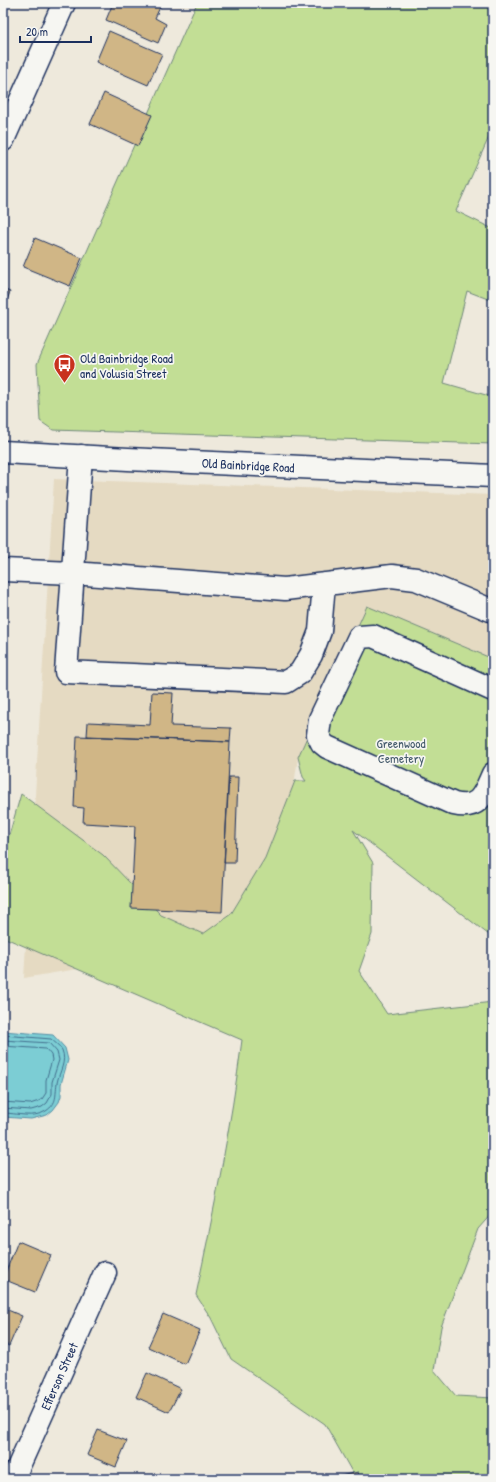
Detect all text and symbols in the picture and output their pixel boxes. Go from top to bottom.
scale bar [20,18,91,44]
text: 20 m [26,23,48,40]
place label: Old Bainbridge Road and Volusia Street [80,349,173,382]
bus stop icon: Old Bainbridge Road and Volusia Street [52,352,78,385]
street label: Old Bainbridge Road [201,454,295,476]
park label: Greenwood Cemetery [376,734,426,767]
street label: Efferson Street [36,1339,82,1413]

